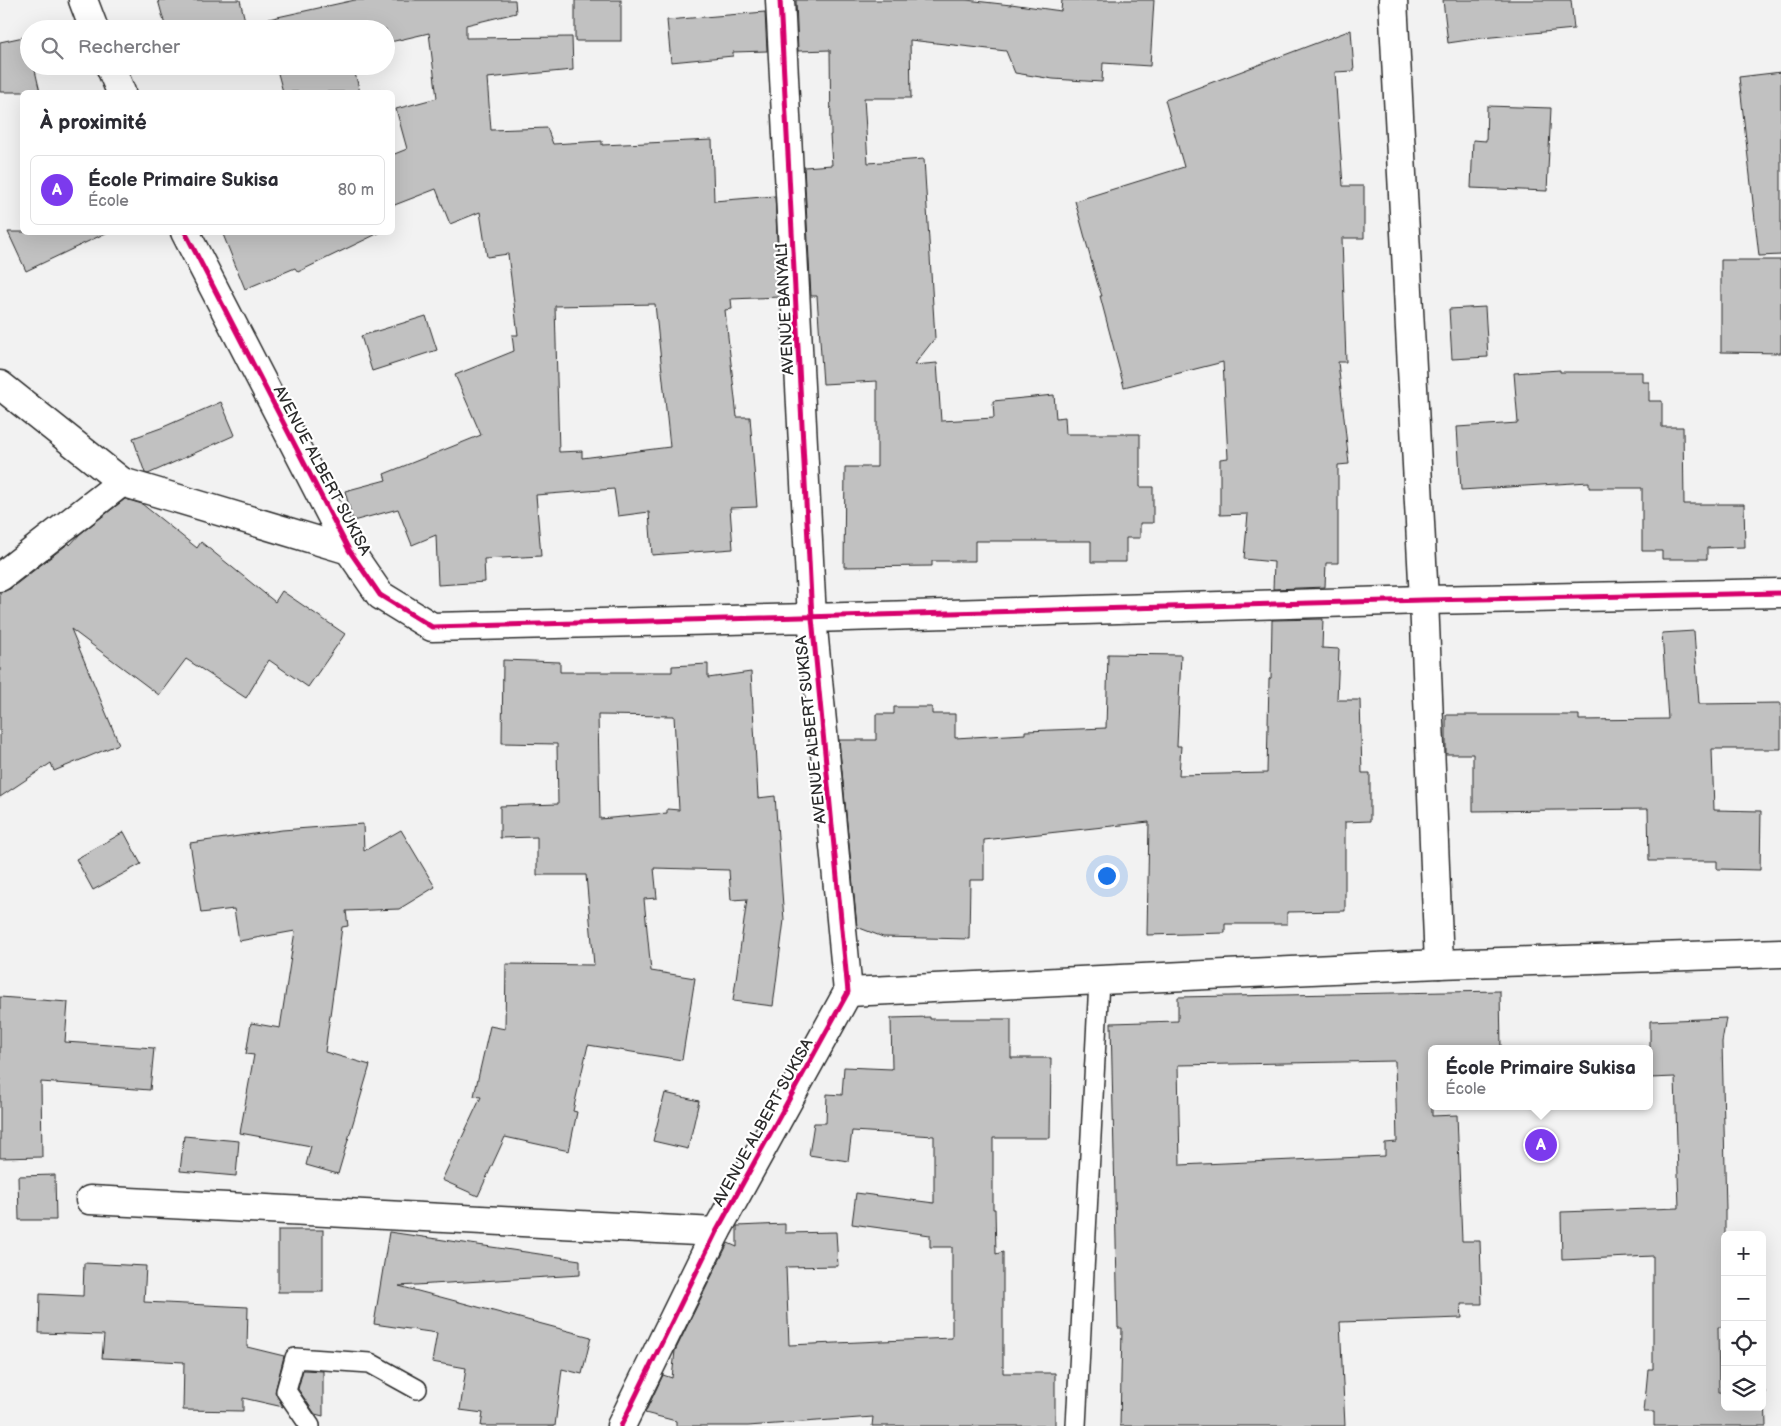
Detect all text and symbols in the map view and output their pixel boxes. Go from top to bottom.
search box [20,20,395,75]
icon: search [38,34,66,62]
text: Rechercher [78,36,180,59]
text: À proximité [40,110,147,135]
text: École Primaire Sukisa [88,169,279,192]
text: A [52,181,62,200]
text: 80 m [338,181,374,200]
text: École [88,192,129,211]
street label: AVENUE BANYALI [773,242,798,375]
street label: AVENUE ALBERT SUKISA [269,383,375,559]
street label: AVENUE ALBERT SUKISA [792,635,831,825]
your location [1094,863,1120,889]
street label: AVENUE ALBERT SUKISA [709,1035,818,1210]
popup [1428,1045,1653,1110]
text: École Primaire Sukisa [1445,1057,1636,1080]
text: École [1445,1080,1486,1099]
pin: A [1525,1126,1557,1164]
map controls [1721,1231,1766,1411]
button: + [1721,1231,1766,1276]
button: − [1721,1276,1766,1321]
button: locate [1721,1321,1766,1366]
button: layers [1721,1366,1766,1411]

